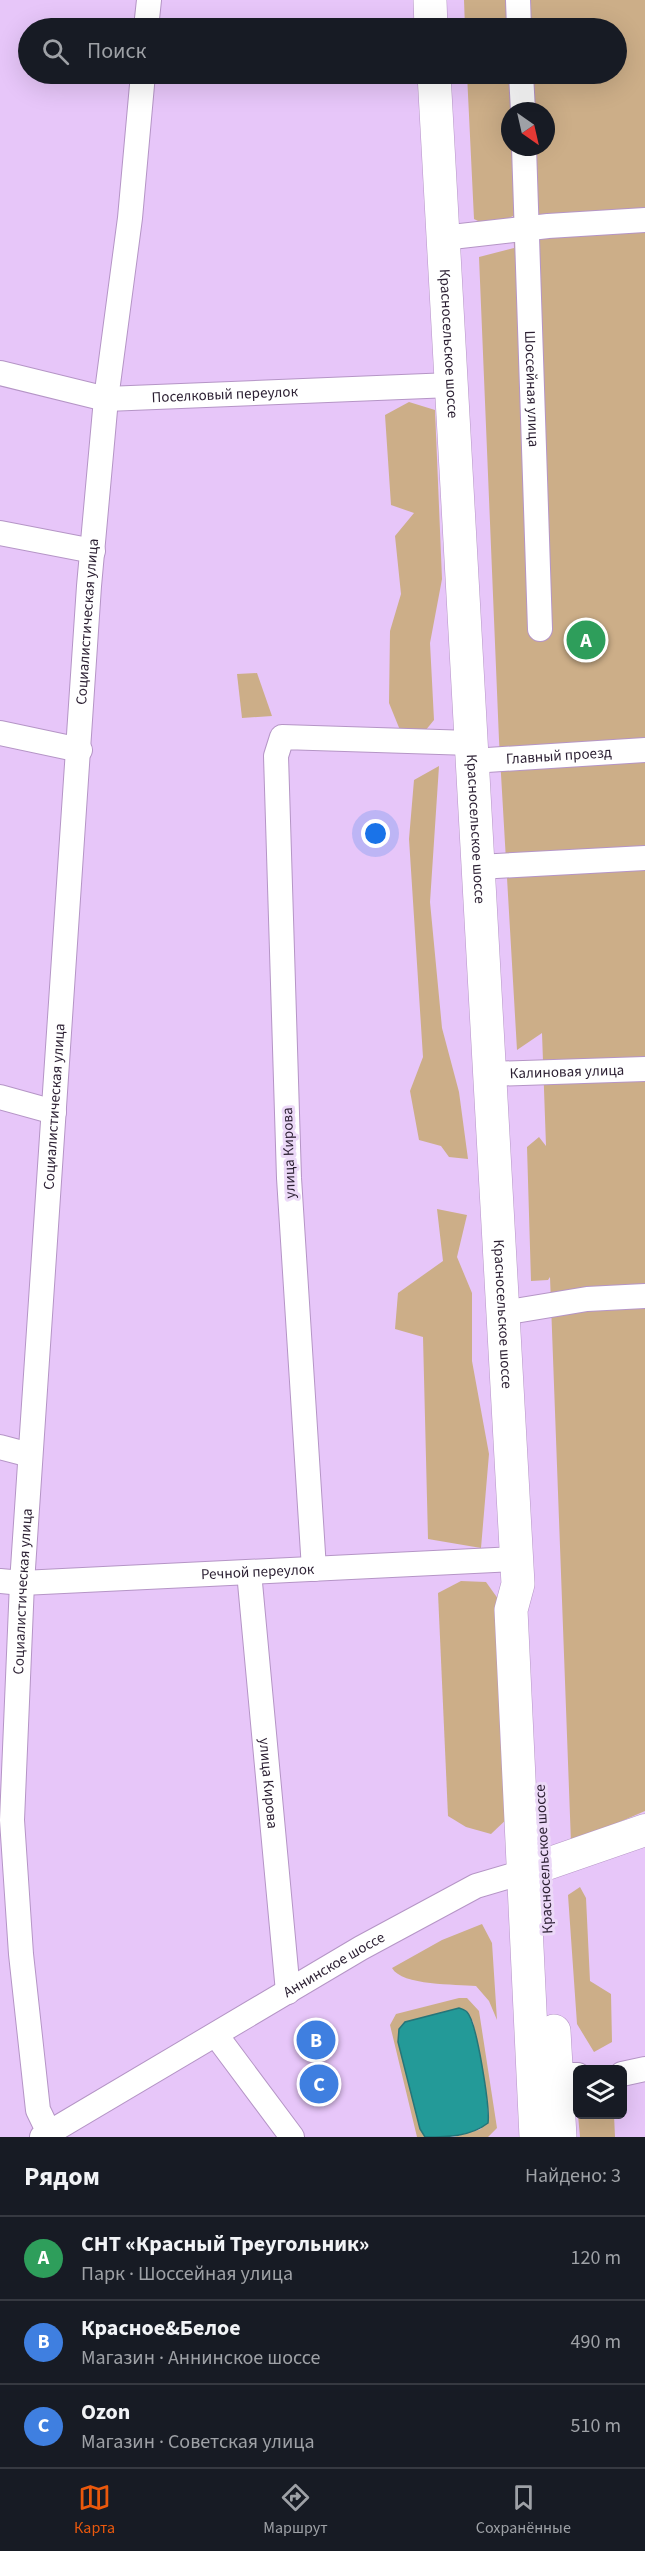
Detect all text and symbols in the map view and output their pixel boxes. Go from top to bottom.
search box [18,18,627,84]
icon: search [39,35,72,68]
text: Поиск [87,35,146,67]
north arrow [501,102,555,156]
street label: Красносельское шоссе [434,268,464,419]
street label: Шоссейная улица [520,330,544,447]
street label: Поселковый переулок [151,381,299,408]
street label: Социалистическая улица [71,538,104,705]
pin: A [566,618,606,662]
street label: Главный проезд [505,742,612,769]
street label: Красносельское шоссе [461,754,491,904]
your location [361,819,390,848]
street label: Социалистическая улица [38,1023,70,1190]
street label: Калиновая улица [509,1059,625,1084]
street label: улица Кирова [277,1107,301,1199]
street label: Красносельское шоссе [488,1239,518,1389]
street label: Социалистическая улица [8,1508,37,1675]
street label: Речной переулок [200,1558,315,1585]
street label: улица Кирова [254,1737,283,1829]
street label: Красносельское шоссе [530,1784,558,1934]
street label: Аннинское шоссе [279,1927,388,2002]
pin: B [296,2018,336,2062]
pin: C [300,2062,338,2106]
map controls [573,2065,627,2119]
button: layers [573,2065,627,2119]
text: Рядом [24,2158,100,2195]
text: Найдено: 3 [525,2162,621,2190]
text: СНТ «Красный Треугольник» [81,2228,369,2260]
text: A [38,2244,49,2272]
text: 120 m [571,2244,621,2272]
text: Парк · Шоссейная улица [81,2260,293,2288]
text: Красное&Белое [81,2312,241,2344]
text: B [37,2328,50,2356]
text: 490 m [571,2328,621,2356]
text: Магазин · Аннинское шоссе [81,2344,320,2372]
text: Ozon [81,2396,130,2428]
text: C [38,2412,49,2440]
text: 510 m [571,2412,621,2440]
text: Магазин · Советская улица [81,2428,315,2456]
tab: Карта [74,2481,115,2539]
tab: Маршрут [263,2481,328,2539]
tab: Сохранённые [476,2481,571,2539]

